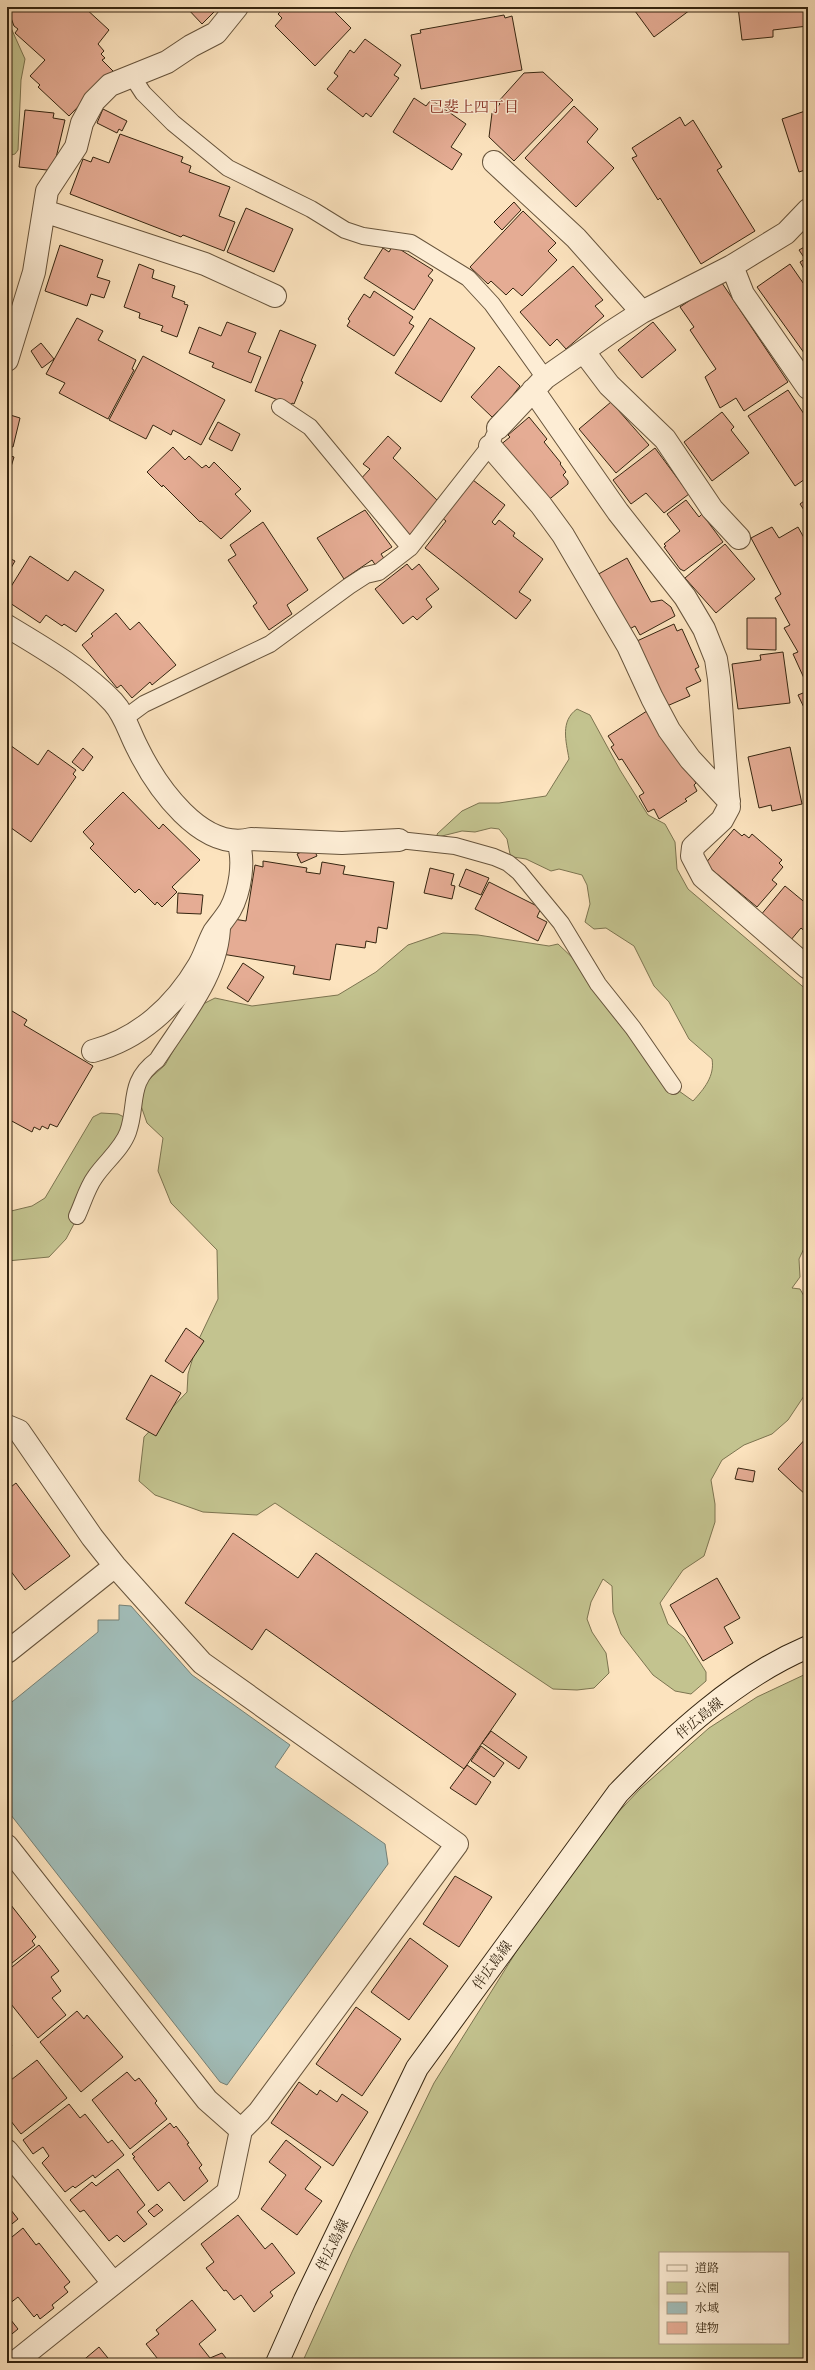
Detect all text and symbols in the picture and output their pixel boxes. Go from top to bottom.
district label: 己斐上四丁目 [429,98,519,117]
street label: 伴広島線 [672,1694,727,1743]
street label: 伴広島線 [469,1938,517,1994]
street label: 伴広島線 [313,2216,353,2275]
legend [659,2252,789,2344]
text: 道路 [695,2261,719,2276]
text: 公園 [695,2281,719,2296]
text: 水域 [695,2301,719,2316]
text: 建物 [695,2321,719,2336]

